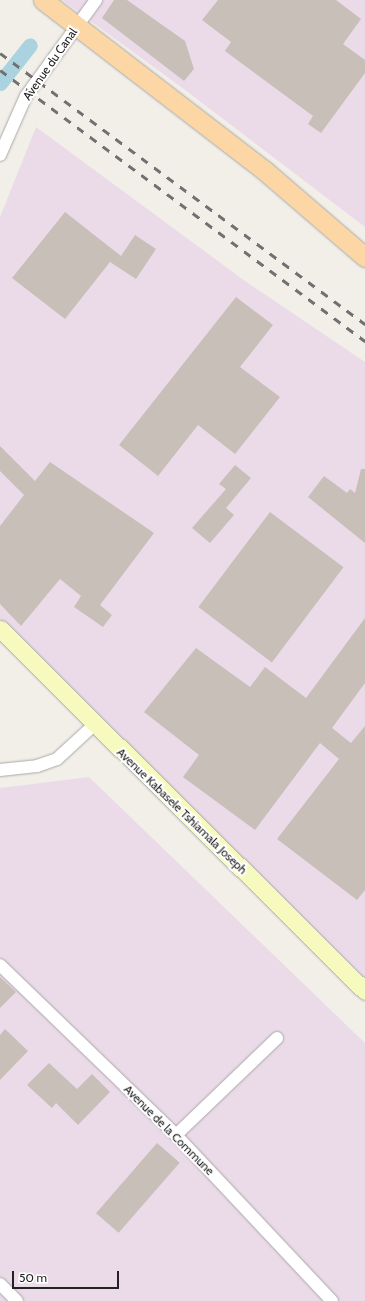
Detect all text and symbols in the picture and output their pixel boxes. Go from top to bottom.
street label: Avenue du Canal [20,25,80,103]
street label: Avenue Kabasele Tshiamala Joseph [114,745,250,877]
street label: Avenue de la Commune [121,1082,217,1178]
scale bar [14,1263,121,1289]
text: 50 m [19,1270,47,1285]

